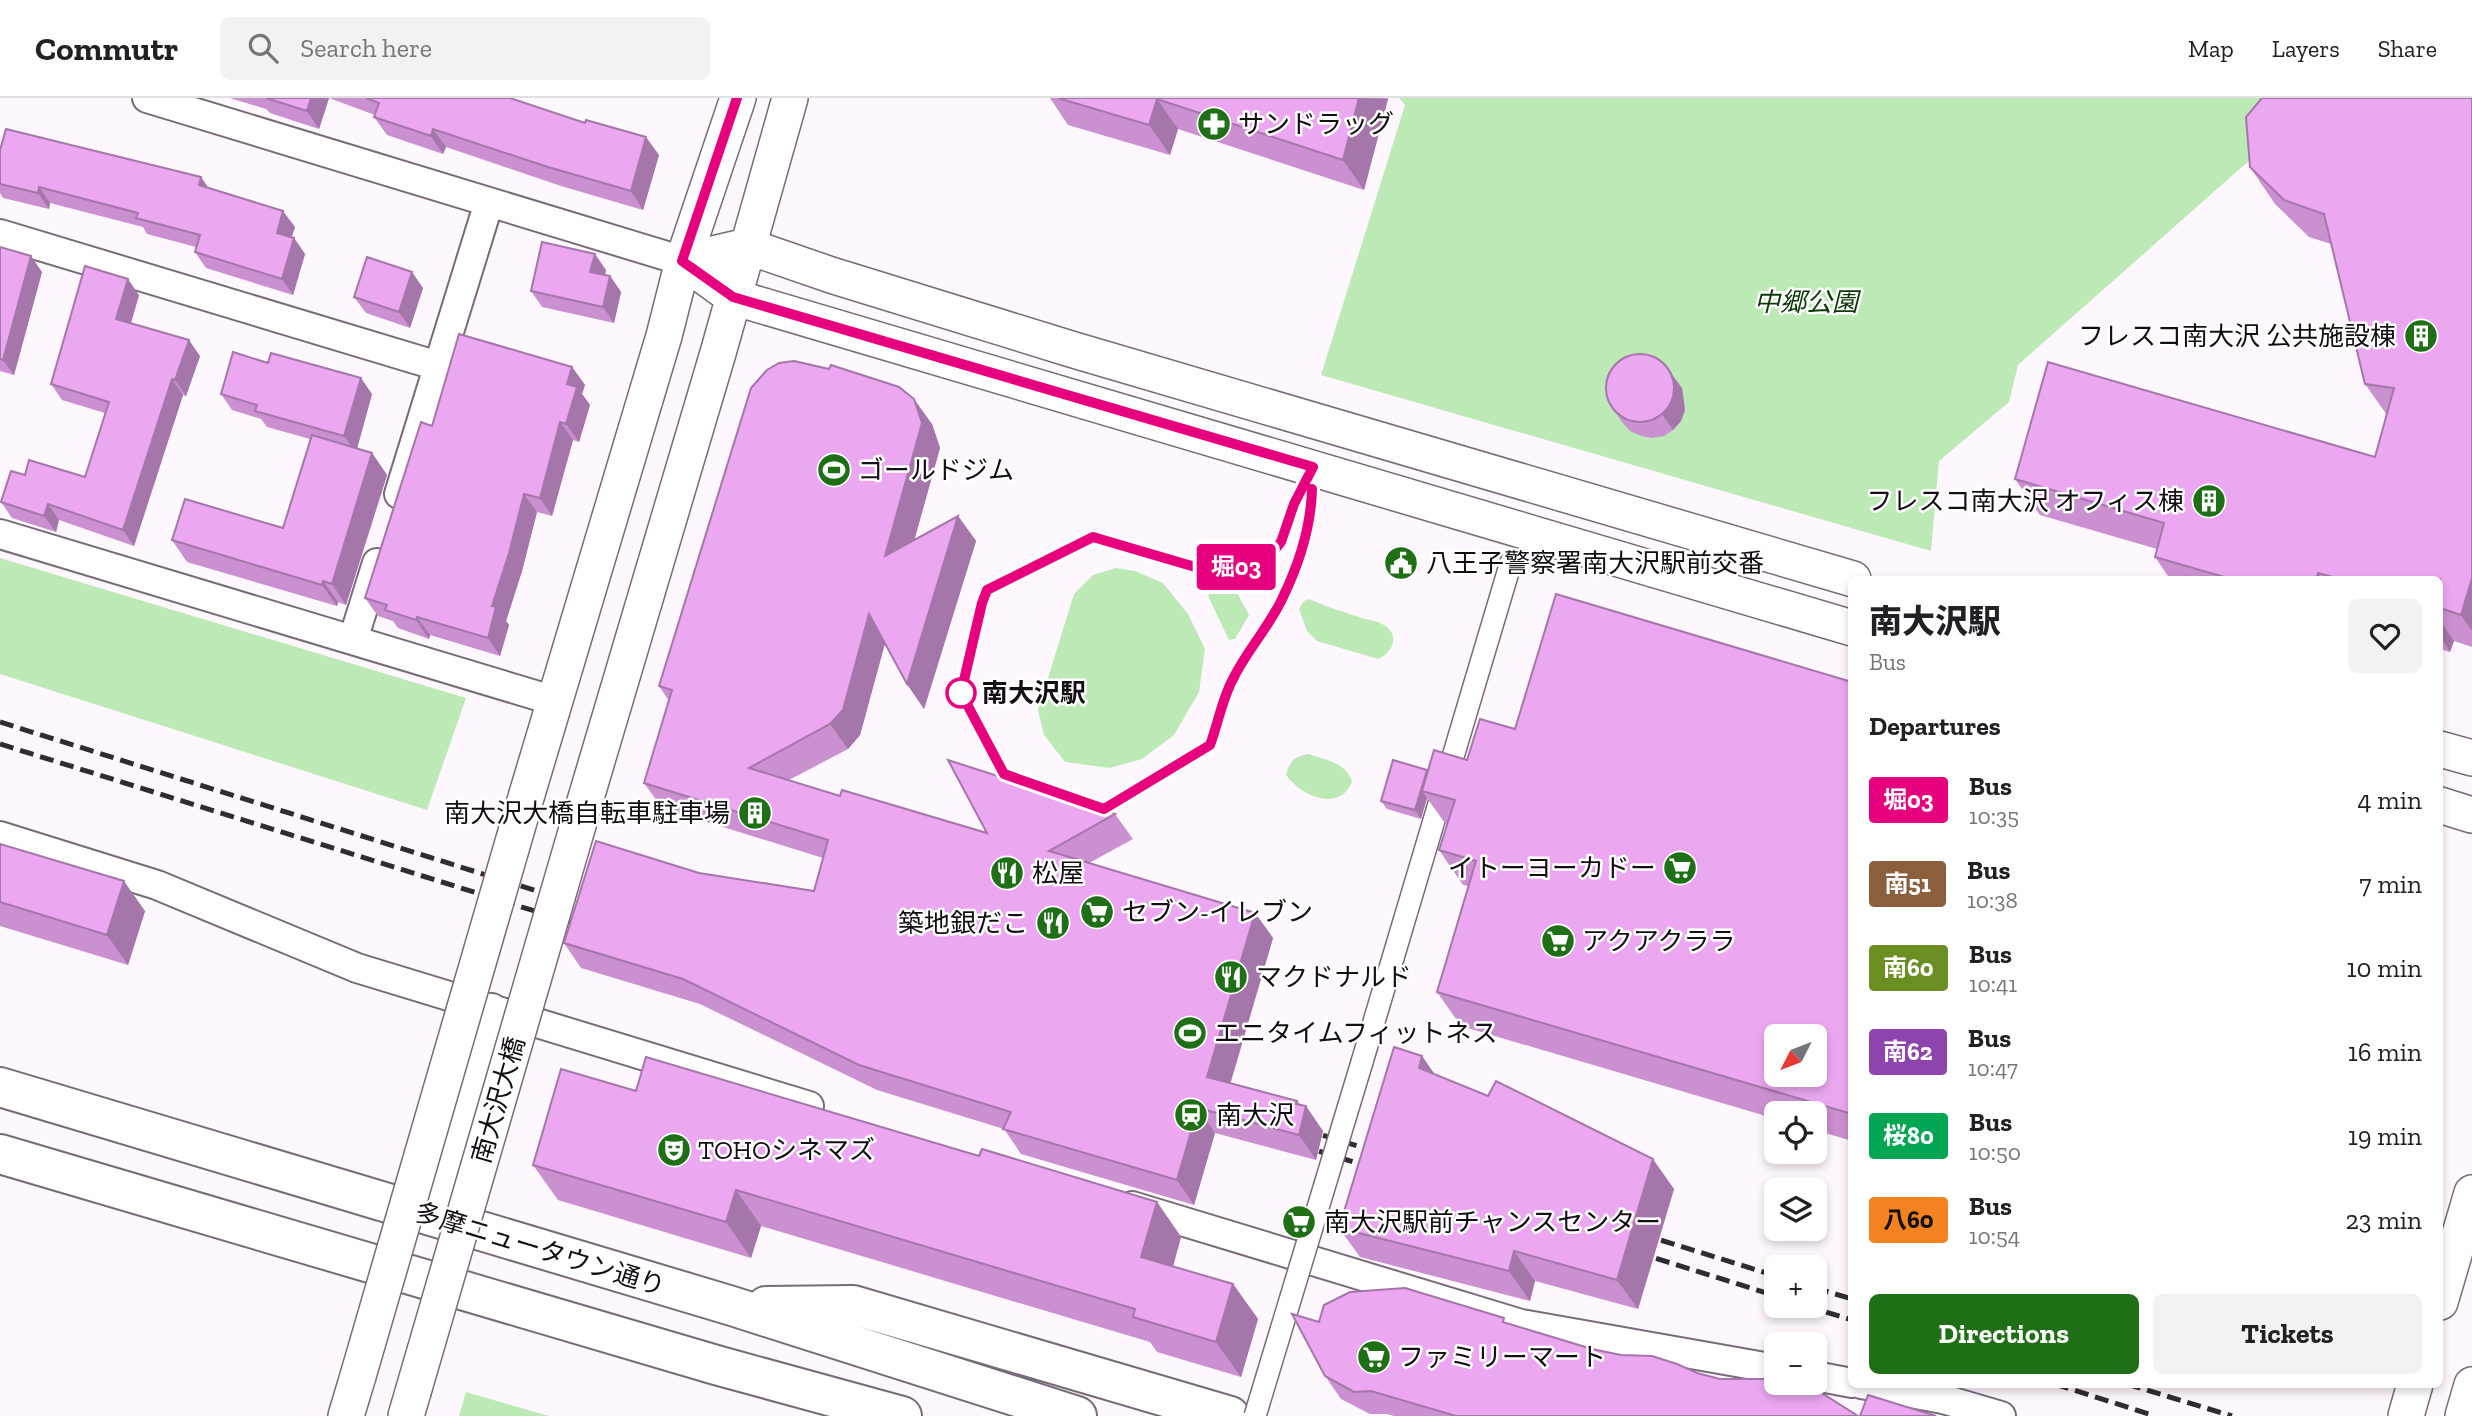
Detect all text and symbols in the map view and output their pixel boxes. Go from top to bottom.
search box [220,17,710,80]
text: Commutr [35,29,178,68]
icon: search [244,29,282,67]
text: Search here [300,32,432,64]
text: Map [2188,34,2234,63]
text: Layers [2272,34,2340,63]
text: Share [2378,34,2437,63]
pharmacy icon: サンドラッグ [1195,105,1233,143]
place label: サンドラッグ [1238,108,1394,140]
park label: 中郷公園 [1754,286,1862,318]
building icon: フレスコ南大沢 公共施設棟 [2402,317,2440,355]
place label: フレスコ南大沢 公共施設棟 [2078,320,2396,352]
sports icon: ゴールドジム [815,451,853,489]
place label: ゴールドジム [858,454,1014,486]
building icon: フレスコ南大沢 オフィス棟 [2190,482,2228,520]
place label: フレスコ南大沢 オフィス棟 [1867,485,2184,517]
line badge: 堀03 [1196,544,1276,590]
public building icon: 八王子警察署南大沢駅前交番 [1382,544,1420,582]
place label: 八王子警察署南大沢駅前交番 [1426,547,1764,579]
text: 堀03 [1211,552,1261,581]
button: heart [2348,599,2422,673]
text: 南大沢駅 [1869,602,2001,641]
text: Bus [1869,648,1906,676]
place label: 南大沢駅 [982,677,1086,709]
marker: 南大沢駅 [946,678,976,708]
text: Departures [1869,710,2001,742]
text: Bus [1969,770,2012,802]
text: 4 min [2357,784,2422,816]
text: 堀03 [1883,785,1934,814]
building icon: 南大沢大橋自転車駐車場 [736,794,774,832]
place label: 南大沢大橋自転車駐車場 [444,797,730,829]
text: 10:35 [1969,802,2019,830]
supermarket icon: イトーヨーカドー [1661,849,1699,887]
place label: イトーヨーカドー [1448,852,1656,884]
restaurant icon: 松屋 [988,854,1026,892]
text: Bus [1967,854,2010,886]
place label: 松屋 [1032,857,1084,889]
text: 7 min [2359,868,2422,900]
text: 南51 [1884,869,1931,898]
text: 10:38 [1967,886,2018,914]
supermarket icon: セブン-イレブン [1078,893,1116,931]
place label: セブン-イレブン [1122,896,1313,928]
restaurant icon: 築地銀だこ [1034,904,1072,942]
place label: 築地銀だこ [898,907,1028,939]
supermarket icon: アクアクララ [1539,922,1577,960]
place label: アクアクララ [1582,925,1735,957]
text: Bus [1969,938,2012,970]
text: 10 min [2346,952,2422,984]
text: 南60 [1883,953,1934,982]
restaurant icon: マクドナルド [1212,958,1250,996]
place label: マクドナルド [1256,961,1412,993]
text: 10:41 [1969,970,2017,998]
sports icon: エニタイムフィットネス [1171,1014,1209,1052]
place label: エニタイムフィットネス [1214,1017,1497,1049]
text: Bus [1968,1022,2011,1054]
north arrow [1764,1024,1827,1087]
map controls [1764,1024,1827,1395]
street label: 南大沢大橋 [465,1033,531,1167]
text: 16 min [2348,1036,2422,1068]
text: 南62 [1883,1037,1933,1066]
text: 10:47 [1968,1054,2018,1082]
station icon: 南大沢 [1172,1096,1210,1134]
place label: 南大沢 [1216,1099,1294,1131]
button: locate [1764,1101,1827,1164]
text: Bus [1969,1106,2012,1138]
text: 19 min [2348,1120,2422,1152]
text: 桜80 [1883,1121,1934,1150]
theatre icon: TOHOシネマズ [655,1131,693,1169]
place label: TOHOシネマズ [698,1134,875,1166]
text: 10:50 [1969,1138,2021,1166]
button: layers [1764,1178,1827,1241]
text: Bus [1969,1190,2012,1222]
street label: 多摩ニュータウン通り [411,1196,669,1302]
supermarket icon: 南大沢駅前チャンスセンター [1280,1203,1318,1241]
text: 23 min [2345,1204,2422,1236]
text: 八60 [1883,1205,1934,1234]
place label: 南大沢駅前チャンスセンター [1324,1206,1661,1238]
text: 10:54 [1969,1222,2020,1250]
button: + [1764,1255,1827,1318]
button: Directions [1869,1294,2139,1374]
button: Tickets [2153,1294,2422,1374]
button: − [1764,1332,1827,1395]
supermarket icon: ファミリーマート [1355,1338,1393,1376]
place label: ファミリーマート [1398,1341,1606,1373]

